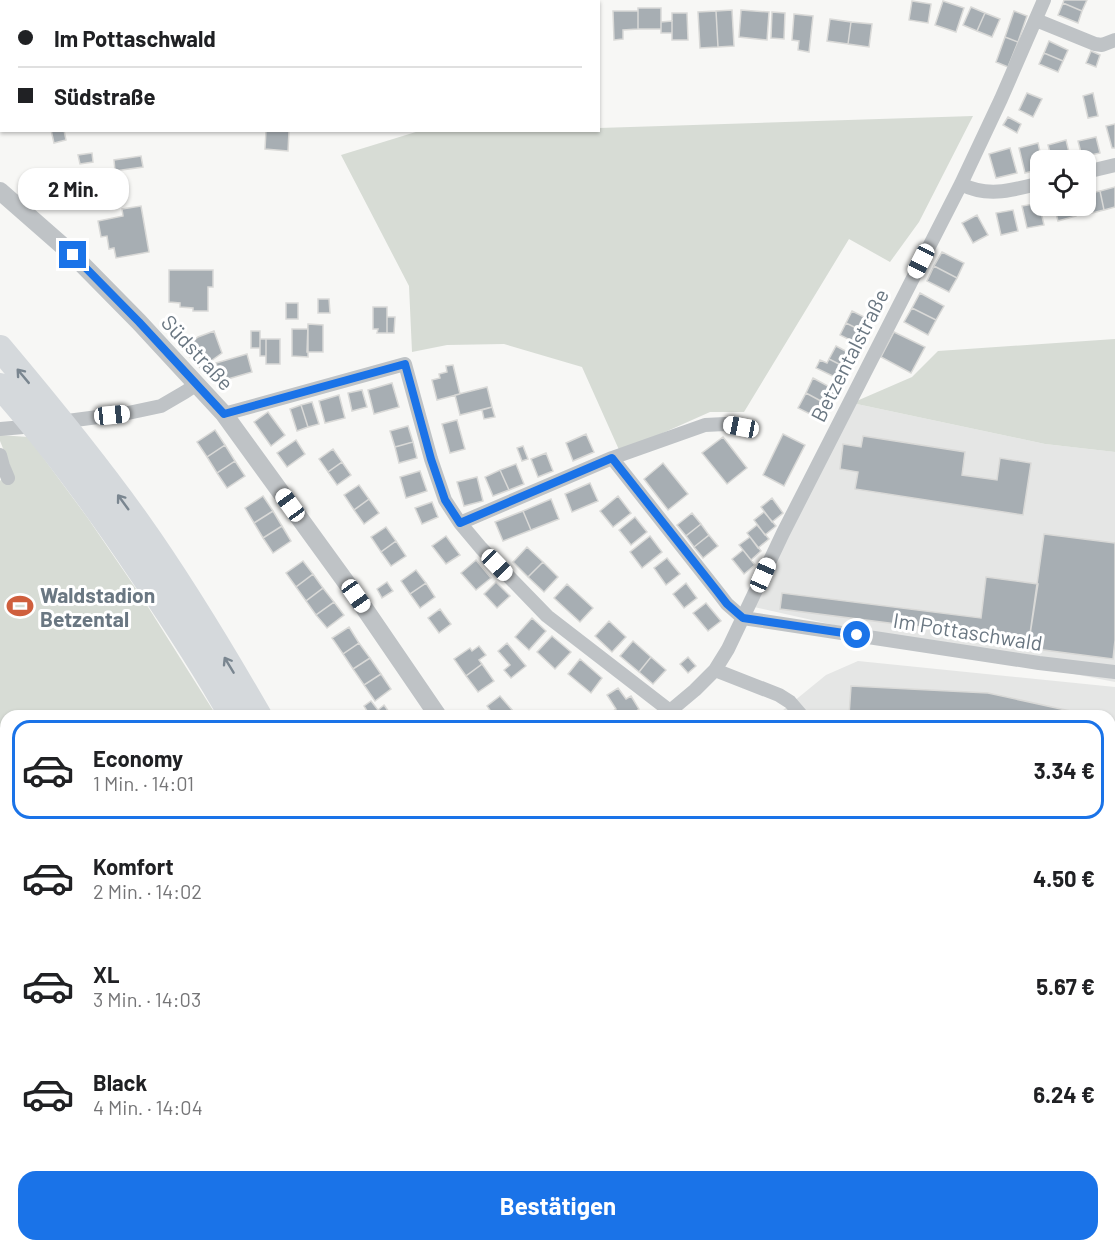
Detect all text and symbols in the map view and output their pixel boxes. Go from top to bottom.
text: Im Pottaschwald [54,25,216,51]
text: Südstraße [54,83,156,109]
map controls [1030,150,1096,216]
button: locate [1030,150,1096,216]
callout: 2 Min. [17,168,128,210]
text: 2 Min. [48,177,99,201]
route end [59,241,86,268]
car [905,241,937,281]
street label: Betzentalstraße [805,284,893,426]
street label: Südstraße [157,309,239,395]
one-way arrow [17,368,30,384]
car [93,404,131,426]
car [722,415,760,439]
car [272,485,308,525]
one-way arrow [116,495,129,511]
car [478,546,516,584]
car [747,555,779,595]
car [338,576,374,616]
place label: Waldstadion Betzental [40,582,155,631]
sports icon: Waldstadion Betzental [5,591,35,621]
street label: Im Pottaschwald [892,607,1044,655]
route start [843,621,870,648]
one-way arrow [223,657,235,674]
icon: car [21,743,75,797]
text: Economy [93,745,183,771]
text: 3.34 € [1034,757,1095,783]
text: 1 Min. · 14:01 [93,771,194,795]
icon: car [21,851,75,905]
text: Komfort [93,853,174,879]
text: 4.50 € [1033,865,1095,891]
text: 2 Min. · 14:02 [93,879,202,903]
icon: car [21,959,75,1013]
text: XL [93,961,119,987]
text: 5.67 € [1036,973,1095,999]
text: 3 Min. · 14:03 [93,987,201,1011]
icon: car [21,1067,75,1121]
text: Black [93,1069,147,1095]
text: 6.24 € [1033,1081,1095,1107]
text: 4 Min. · 14:04 [93,1095,203,1119]
button: Bestätigen [18,1171,1098,1240]

